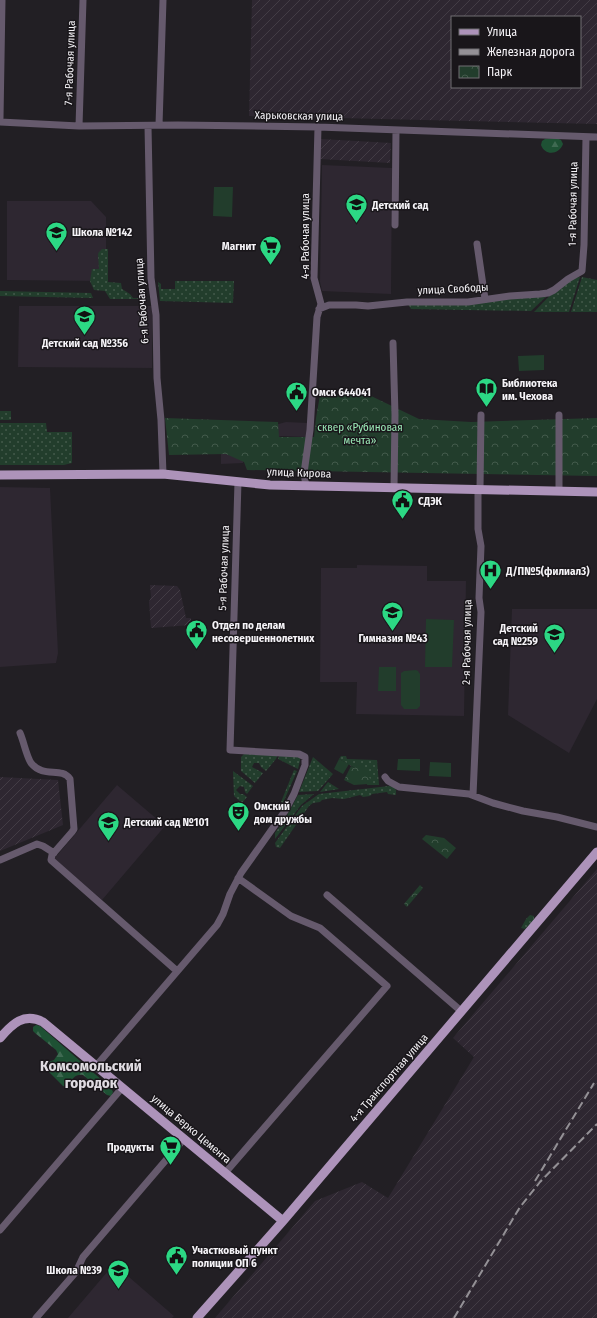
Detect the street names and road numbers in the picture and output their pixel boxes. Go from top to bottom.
street label: 7-я Рабочая улица [62,20,78,106]
street label: Харьковская улица [255,109,343,123]
street label: 1-я Рабочая улица [566,162,580,246]
street label: 4-я Рабочая улица [299,193,312,279]
street label: 6-я Рабочая улица [133,258,151,344]
street label: улица Свободы [417,281,489,297]
street label: улица Кирова [267,465,331,481]
street label: 5-я Рабочая улица [216,525,232,611]
street label: 2-я Рабочая улица [460,599,474,685]
street label: 4-я Транспортная улица [347,1031,431,1125]
street label: улица Берко Цемента [148,1092,234,1166]

